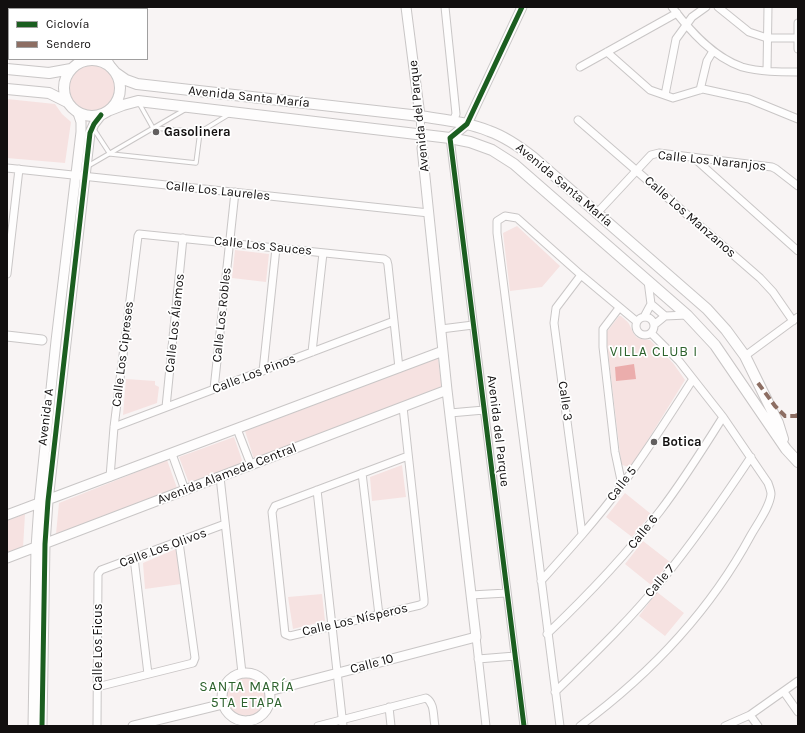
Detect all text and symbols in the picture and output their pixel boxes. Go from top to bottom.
legend [8,8,148,60]
text: Ciclovía [46,17,89,31]
text: Sendero [46,37,91,51]
street label: Avenida del Parque [405,59,433,173]
street label: Avenida Santa María [188,83,310,111]
place label: Gasolinera [164,124,231,140]
marker: Gasolinera [151,127,161,137]
street label: Avenida Santa María [512,140,616,230]
street label: Calle Los Naranjos [657,148,767,174]
street label: Calle Los Manzanos [641,173,739,261]
street label: Calle Los Laureles [165,178,271,204]
street label: Calle Los Sauces [213,233,313,259]
street label: Calle Los Robles [209,267,235,363]
street label: Calle Los Álamos [162,273,188,373]
street label: Calle Los Cipreses [109,300,137,408]
district label: VILLA CLUB I [610,344,698,360]
street label: Calle Los Pinos [210,351,298,397]
street label: Avenida del Parque [483,374,513,488]
street label: Calle 3 [555,380,575,422]
street label: Avenida A [35,388,57,446]
place label: Botica [662,434,702,450]
marker: Botica [649,437,659,447]
street label: Avenida Alameda Central [155,440,299,508]
street label: Calle 5 [604,464,640,504]
street label: Calle 6 [624,512,662,552]
street label: Calle Los Olivos [117,525,209,571]
street label: Calle 7 [642,561,678,601]
street label: Calle Los Nísperos [301,600,409,640]
street label: Calle Los Ficus [90,603,106,691]
street label: Calle 10 [349,651,395,677]
district label: SANTA MARÍA 5TA ETAPA [199,679,295,712]

